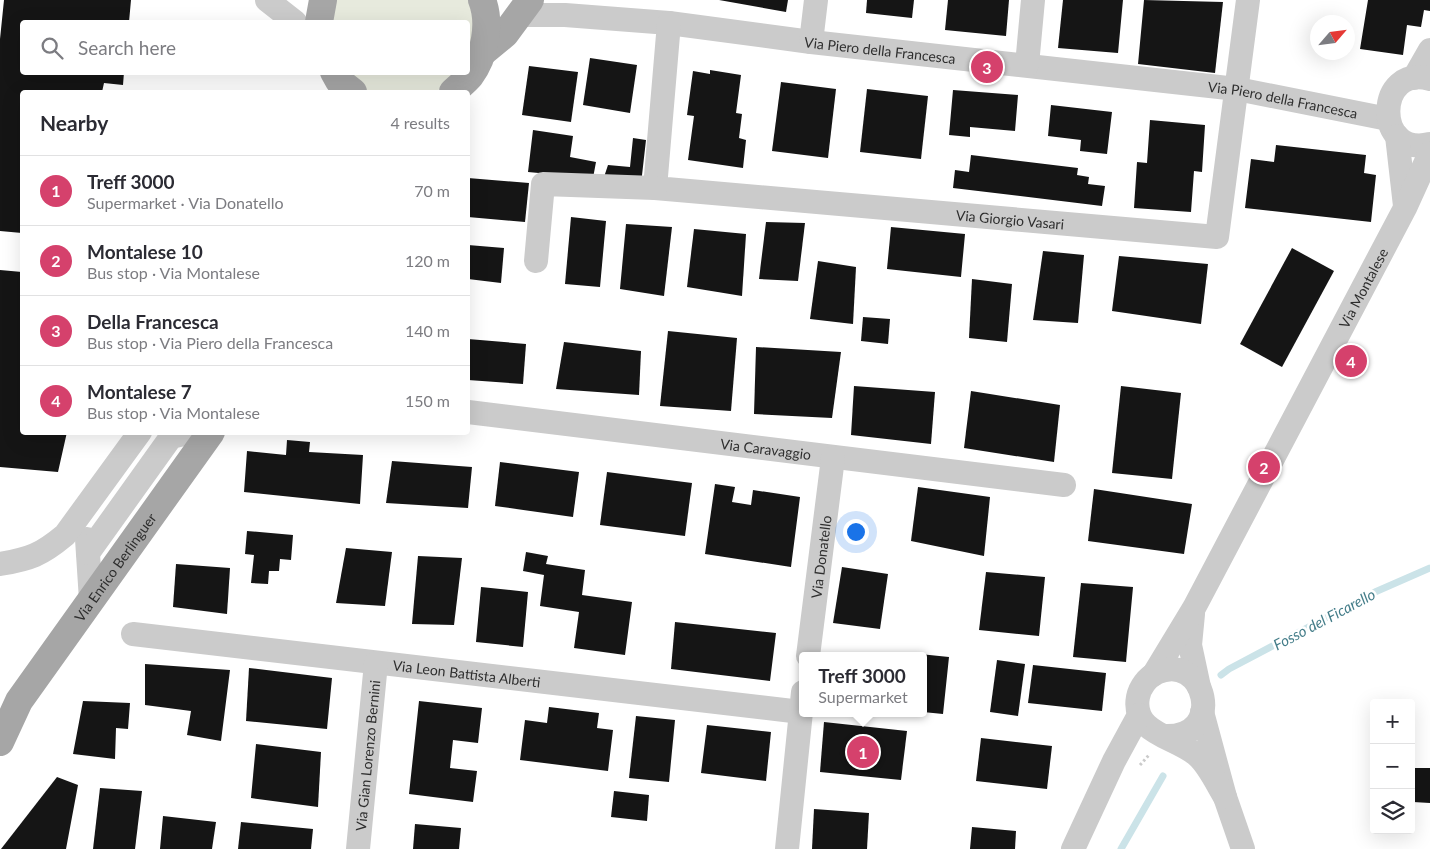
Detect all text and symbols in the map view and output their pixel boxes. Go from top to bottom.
north arrow [1310,15,1355,60]
search box [20,20,470,75]
street label: Via Piero della Francesca [803,33,957,66]
icon: search [38,34,66,62]
text: Search here [78,36,176,59]
pin: 3 [971,48,1003,86]
street label: Via Piero della Francesca [1207,77,1359,121]
text: Nearby [40,110,108,135]
text: 4 results [390,113,450,132]
text: Treff 3000 [87,170,175,193]
text: 1 [51,181,61,200]
text: 70 m [414,181,450,200]
text: Supermarket · Via Donatello [87,193,284,212]
street label: Via Giorgio Vasari [955,206,1065,232]
text: Montalese 10 [87,240,203,263]
street label: Via Montalese [1335,245,1391,331]
text: 2 [51,251,61,270]
text: 120 m [405,251,450,270]
text: Bus stop · Via Montalese [87,263,260,282]
text: Della Francesca [87,310,219,333]
text: 3 [51,321,61,340]
text: 140 m [405,321,450,340]
text: Bus stop · Via Piero della Francesca [87,333,333,352]
pin: 4 [1335,342,1367,380]
text: Montalese 7 [87,380,192,403]
text: 4 [51,391,61,410]
text: 150 m [405,391,450,410]
text: Bus stop · Via Montalese [87,403,260,422]
street label: Via Caravaggio [719,434,812,462]
pin: 2 [1248,448,1280,486]
street label: Via Enrico Berlinguer [70,509,159,624]
street label: Via Donatello [807,514,834,599]
your location [843,519,869,545]
water label: Fosso del Ficarello [1270,585,1378,653]
popup [799,652,927,717]
street label: Via Leon Battista Alberti [392,656,542,690]
text: Treff 3000 [818,664,906,687]
street label: Via Gian Lorenzo Bernini [351,679,383,832]
text: Supermarket [818,687,908,706]
map controls [1370,699,1415,834]
button: + [1370,699,1415,744]
pin: 1 [847,733,879,771]
button: − [1370,744,1415,789]
button: layers [1370,789,1415,834]

